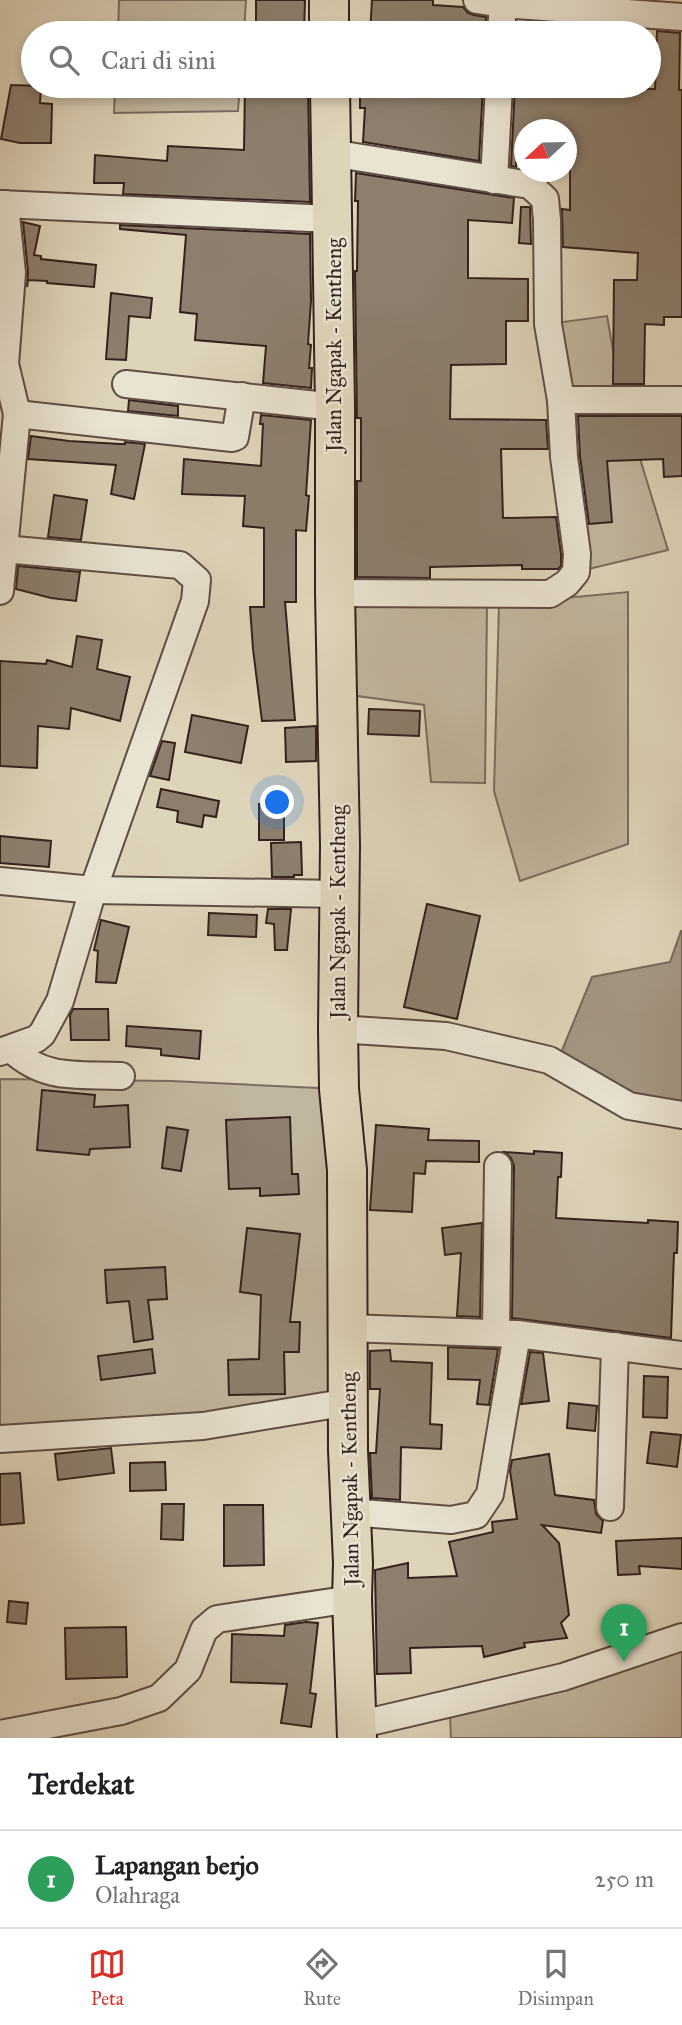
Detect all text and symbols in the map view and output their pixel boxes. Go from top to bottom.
search box [21,21,661,98]
icon: search [45,41,83,79]
text: Cari di sini [101,44,216,76]
north arrow [514,119,577,182]
street label: Jalan Ngapak - Kentheng [321,238,347,454]
your location [260,785,294,819]
street label: Jalan Ngapak - Kentheng [325,805,351,1021]
street label: Jalan Ngapak - Kentheng [335,1372,365,1588]
pin: 1 [601,1604,647,1662]
text: Terdekat [28,1766,134,1802]
text: Lapangan berjo [95,1849,259,1881]
text: 1 [46,1865,56,1893]
text: 250 m [594,1865,654,1893]
text: Olahraga [95,1881,180,1909]
tab: Peta [88,1945,126,2010]
tab: Rute [303,1945,341,2010]
tab: Disimpan [518,1945,594,2010]

